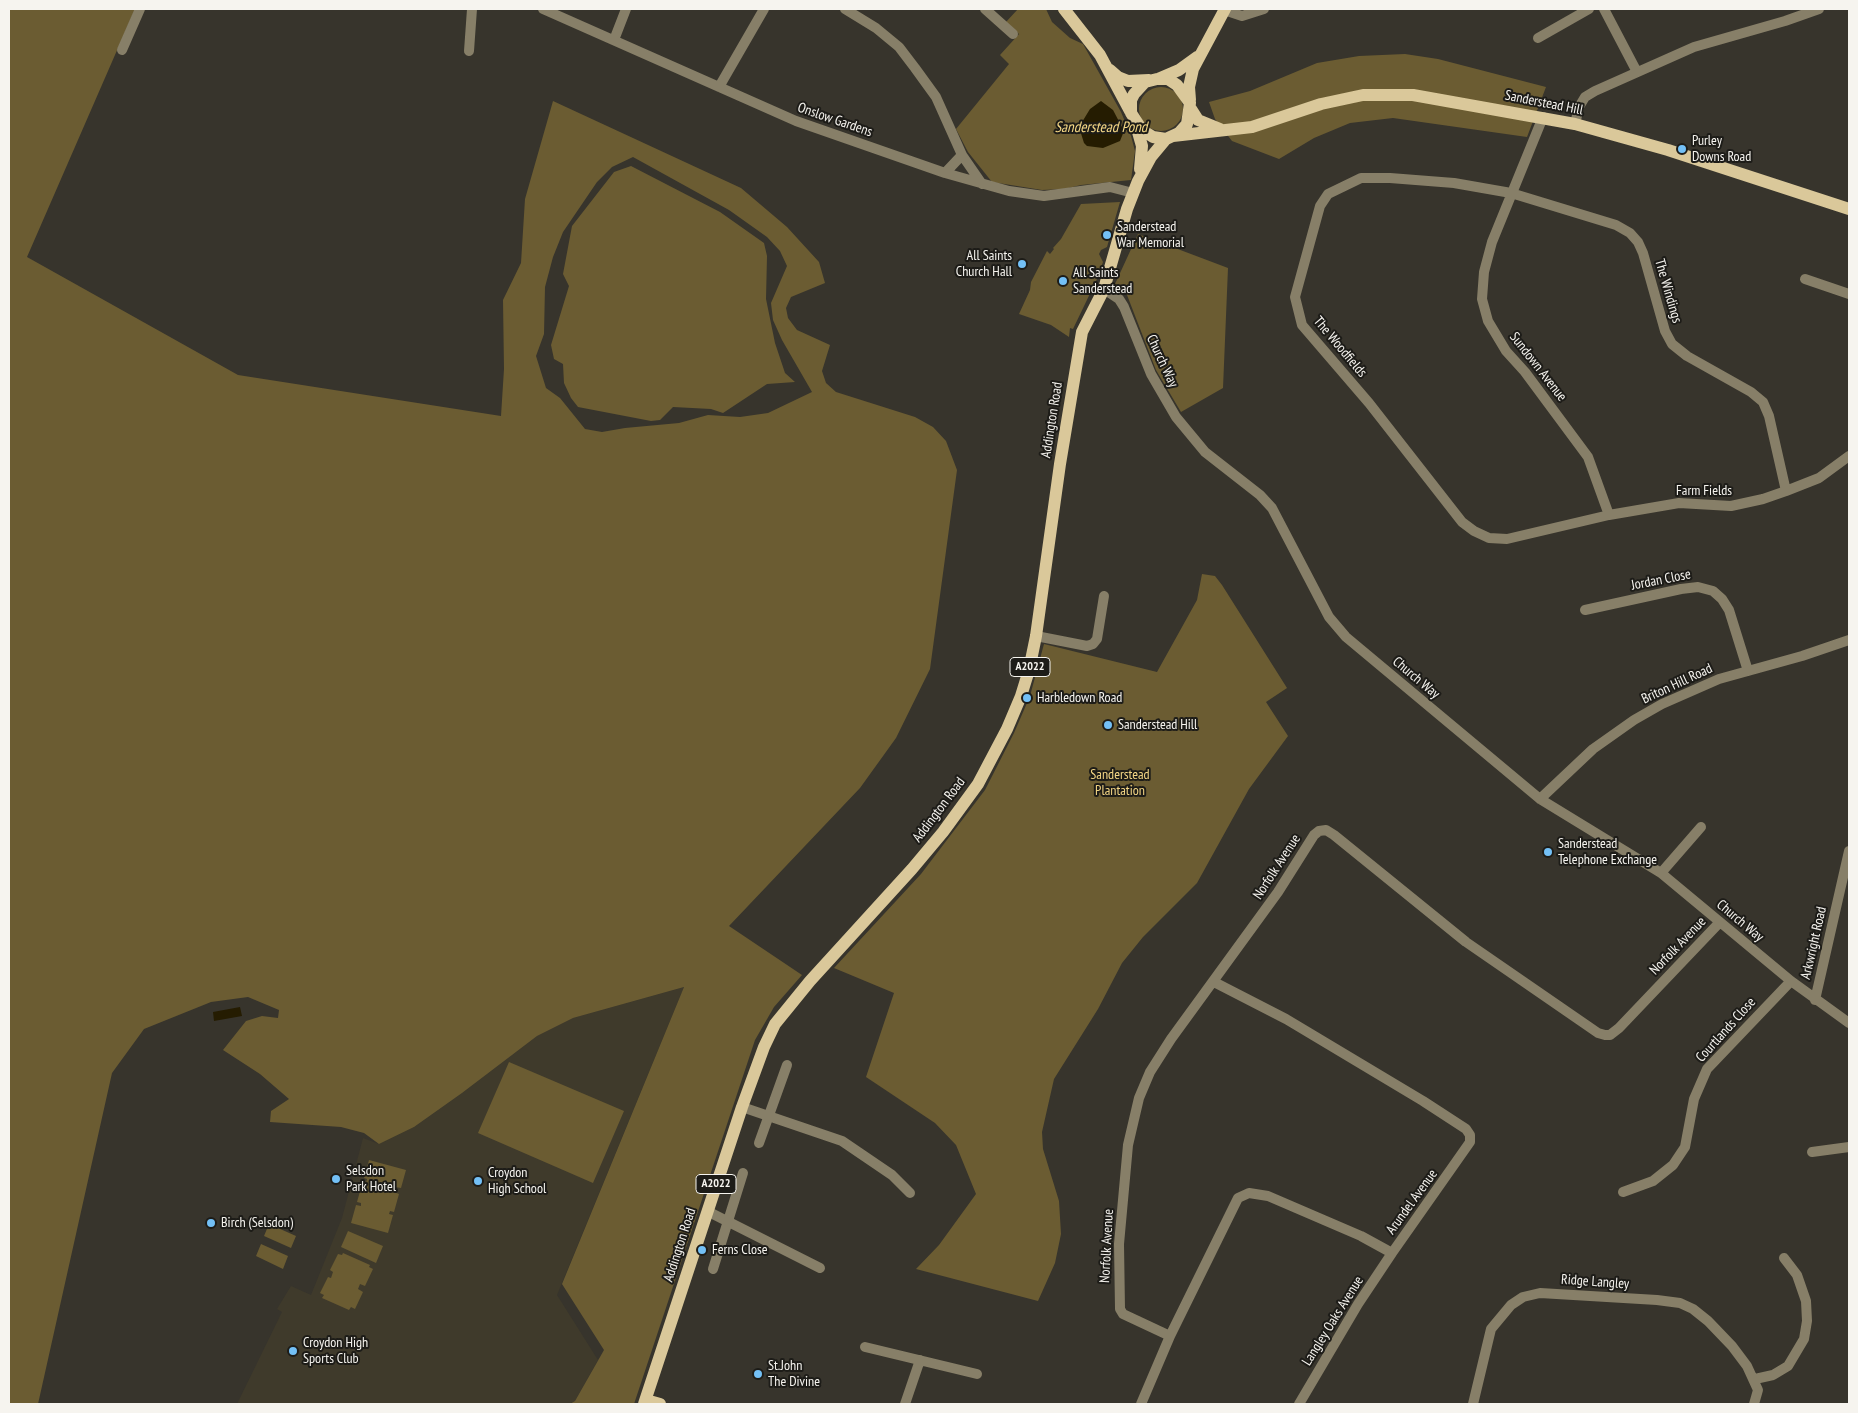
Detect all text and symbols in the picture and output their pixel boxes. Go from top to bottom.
street label: Sanderstead Hill [1503,87,1585,119]
street label: Onslow Gardens [795,99,875,141]
water label: Sanderstead Pond [1055,119,1147,137]
place label: Purley Downs Road [1692,133,1751,166]
marker: Purley Downs Road [1676,143,1688,155]
place label: Sanderstead War Memorial [1117,219,1184,252]
marker: Sanderstead War Memorial [1101,229,1113,241]
place label: All Saints Church Hall [956,248,1012,280]
street label: The Windings [1651,257,1685,325]
marker: All Saints Church Hall [1016,258,1028,270]
place label: All Saints Sanderstead [1073,265,1132,298]
marker: All Saints Sanderstead [1057,275,1069,287]
street label: The Woodfields [1310,313,1370,381]
street label: Sundown Avenue [1506,329,1570,405]
street label: Church Way [1142,332,1182,390]
street label: Addington Road [1038,381,1066,459]
street label: Farm Fields [1676,483,1732,499]
street label: Jordan Close [1630,566,1692,594]
street label: Church Way [1389,653,1443,703]
road number: A2022 [1010,658,1050,676]
street label: Briton Hill Road [1639,660,1715,708]
place label: Harbledown Road [1037,690,1122,706]
marker: Harbledown Road [1021,692,1033,704]
place label: Sanderstead Hill [1118,717,1197,733]
marker: Sanderstead Hill [1102,719,1114,731]
park label: Sanderstead Plantation [1090,767,1150,800]
street label: Addington Road [909,774,969,846]
street label: Norfolk Avenue [1250,831,1304,903]
place label: Sanderstead Telephone Exchange [1558,836,1657,869]
marker: Sanderstead Telephone Exchange [1542,846,1554,858]
street label: Church Way [1713,896,1767,946]
street label: Arkwright Road [1797,905,1831,981]
street label: Norfolk Avenue [1646,914,1710,978]
street label: Courtlands Close [1693,994,1759,1066]
place label: Selsdon Park Hotel [346,1163,396,1196]
place label: Croydon High School [488,1165,546,1198]
street label: Arundel Avenue [1383,1166,1441,1238]
marker: Selsdon Park Hotel [330,1173,342,1185]
road number: A2022 [696,1174,736,1194]
marker: Croydon High School [472,1175,484,1187]
street label: Addington Road [660,1206,700,1284]
street label: Norfolk Avenue [1097,1209,1117,1283]
place label: Birch (Selsdon) [221,1215,293,1231]
marker: Birch (Selsdon) [205,1217,217,1229]
place label: Ferns Close [712,1242,767,1258]
marker: Ferns Close [696,1244,708,1256]
street label: Ridge Langley [1560,1271,1630,1293]
street label: Langley Oaks Avenue [1299,1273,1367,1369]
place label: Croydon High Sports Club [303,1335,368,1368]
marker: Croydon High Sports Club [287,1345,299,1357]
place label: St.John The Divine [768,1358,820,1390]
marker: St.John The Divine [752,1368,764,1380]

